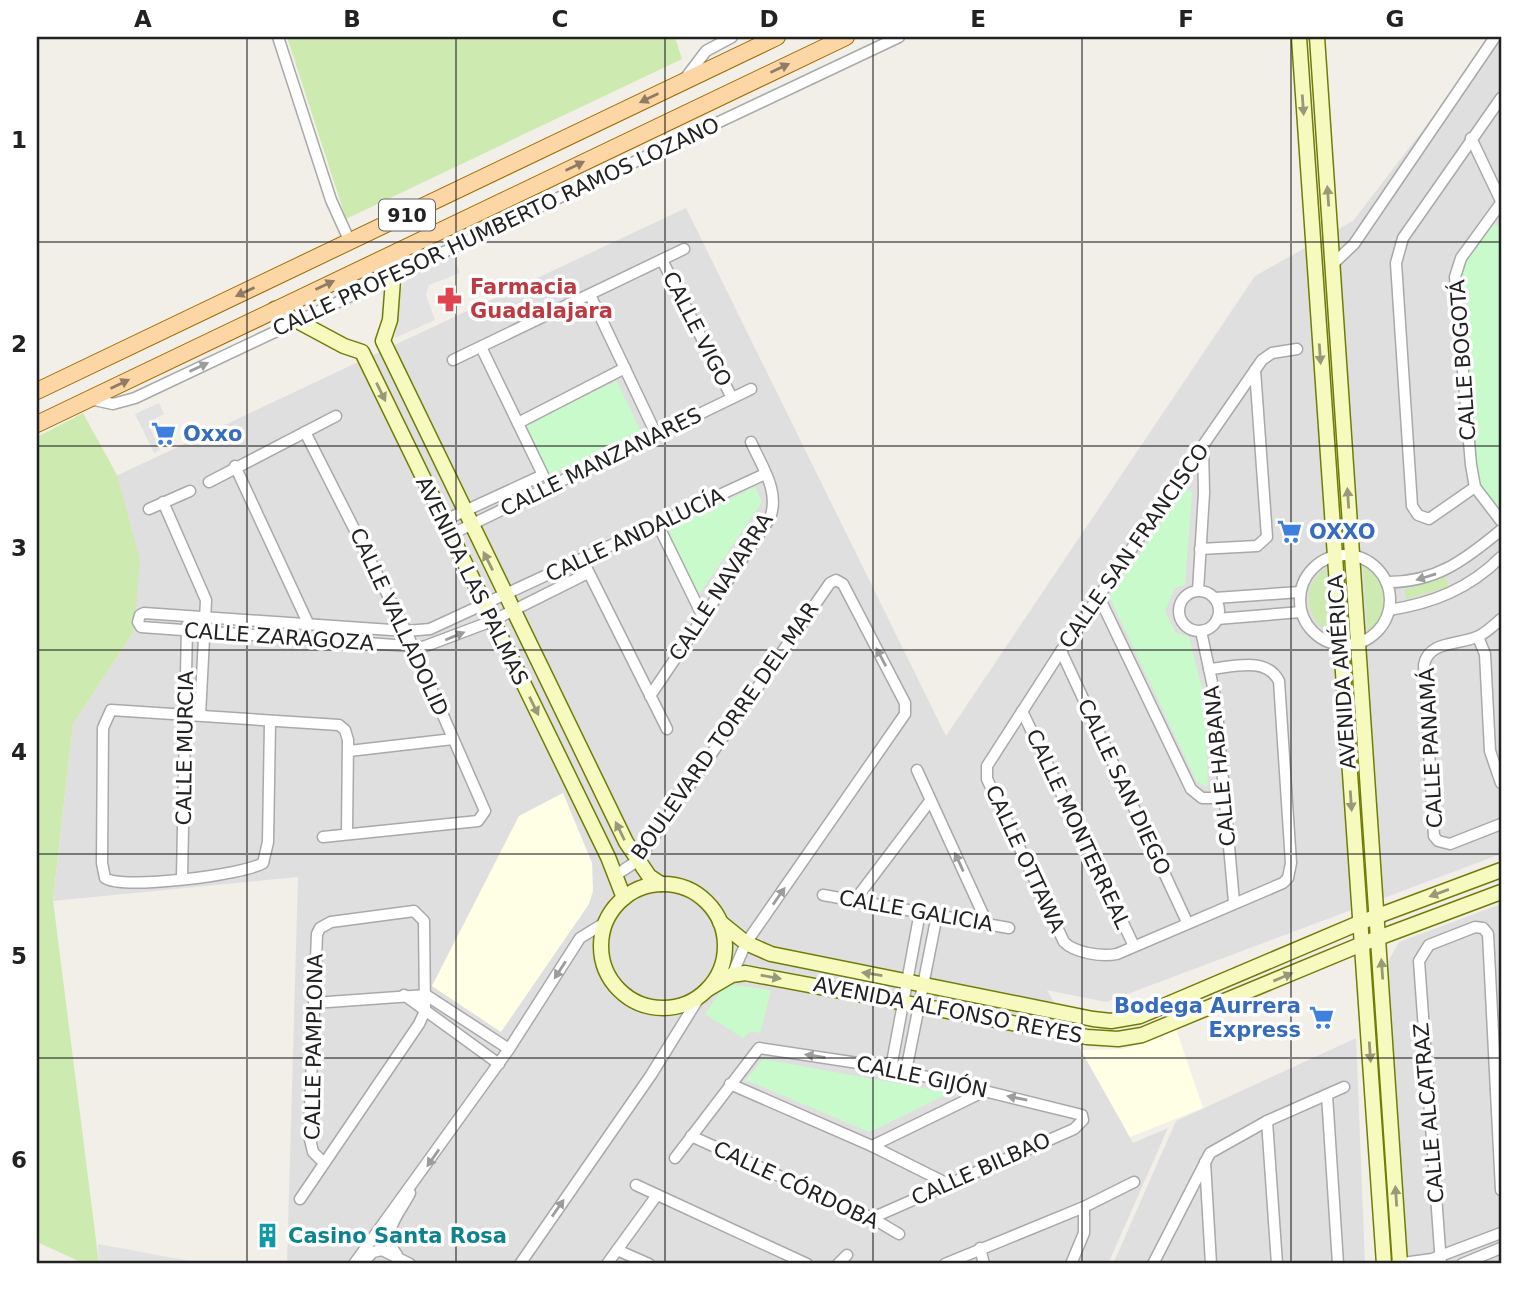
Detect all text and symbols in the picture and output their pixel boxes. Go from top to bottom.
text: A [134,6,152,32]
text: B [343,6,361,32]
text: C [552,6,568,32]
text: D [759,6,779,32]
text: E [970,6,986,32]
text: F [1178,6,1194,32]
text: G [1386,6,1404,32]
one-way arrow [770,62,790,74]
one-way arrow [639,92,659,103]
one-way arrow [1298,94,1309,116]
street label: CALLE PROFESOR HUMBERTO RAMOS LOZANO [269,113,723,341]
text: 1 [11,127,27,153]
one-way arrow [565,160,585,171]
one-way arrow [1322,185,1333,207]
road number: 910 [379,200,435,230]
street label: CALLE VIGO [658,268,736,390]
place label: Farmacia Guadalajara [470,275,613,323]
street label: CALLE BOGOTÁ [1444,278,1481,441]
one-way arrow [315,280,336,291]
pharmacy icon: Farmacia Guadalajara [436,285,464,313]
one-way arrow [235,287,256,298]
text: 2 [11,331,27,357]
one-way arrow [1315,343,1326,365]
one-way arrow [189,362,209,373]
one-way arrow [110,379,130,390]
one-way arrow [375,382,387,402]
street label: CALLE MANZANARES [497,403,705,521]
supermarket icon: Oxxo [149,420,177,448]
place label: Oxxo [183,422,242,446]
street label: CALLE SAN FRANCISCO [1054,439,1214,653]
street label: AVENIDA LAS PALMAS [411,473,533,689]
street label: CALLE ANDALUCÍA [542,482,728,587]
one-way arrow [1342,487,1353,509]
street label: CALLE NAVARRA [664,508,778,665]
supermarket icon: OXXO [1275,518,1303,546]
place label: OXXO [1309,520,1376,544]
street label: CALLE VALLADOLID [345,524,453,720]
text: 3 [11,535,27,561]
one-way arrow [483,550,495,570]
street label: AVENIDA AMÉRICA [1322,573,1361,770]
one-way arrow [1416,573,1437,583]
street label: BOULEVARD TORRE DEL MAR [627,598,823,864]
street label: CALLE ZARAGOZA [183,618,375,656]
one-way arrow [445,630,466,641]
one-way arrow [875,646,887,666]
street label: CALLE PANAMÁ [1414,667,1447,829]
street label: CALLE MURCIA [172,670,198,826]
street label: CALLE HABANA [1200,684,1240,848]
street label: CALLE SAN DIEGO [1073,695,1175,879]
one-way arrow [528,696,539,716]
street label: CALLE MONTERREAL [1021,725,1135,933]
text: 4 [11,739,27,765]
street label: CALLE OTTAWA [980,782,1070,937]
one-way arrow [1346,790,1357,812]
one-way arrow [615,821,626,841]
one-way arrow [953,852,964,872]
street label: CALLE GALICIA [837,886,996,936]
one-way arrow [772,887,786,905]
one-way arrow [1429,887,1450,898]
text: 5 [11,943,27,969]
street label: CALLE PAMPLONA [300,953,328,1140]
one-way arrow [1376,958,1387,980]
one-way arrow [553,960,566,979]
one-way arrow [861,968,883,979]
one-way arrow [1273,971,1293,983]
one-way arrow [760,972,782,983]
street label: AVENIDA ALFONSO REYES [811,972,1085,1048]
place label: Bodega Aurrera Express [1114,994,1301,1042]
supermarket icon: Bodega Aurrera Express [1307,1004,1335,1032]
street label: CALLE ALCATRAZ [1409,1022,1449,1204]
one-way arrow [1364,1042,1375,1064]
one-way arrow [804,1050,826,1061]
street label: CALLE GIJÓN [854,1050,990,1103]
one-way arrow [1006,1093,1028,1104]
street label: CALLE BILBAO [908,1128,1054,1210]
street label: CALLE CÓRDOBA [710,1135,883,1234]
text: 6 [11,1147,27,1173]
one-way arrow [426,1149,440,1167]
one-way arrow [1390,1185,1401,1207]
one-way arrow [551,1199,565,1217]
building icon: Casino Santa Rosa [254,1222,282,1250]
place label: Casino Santa Rosa [288,1224,507,1248]

